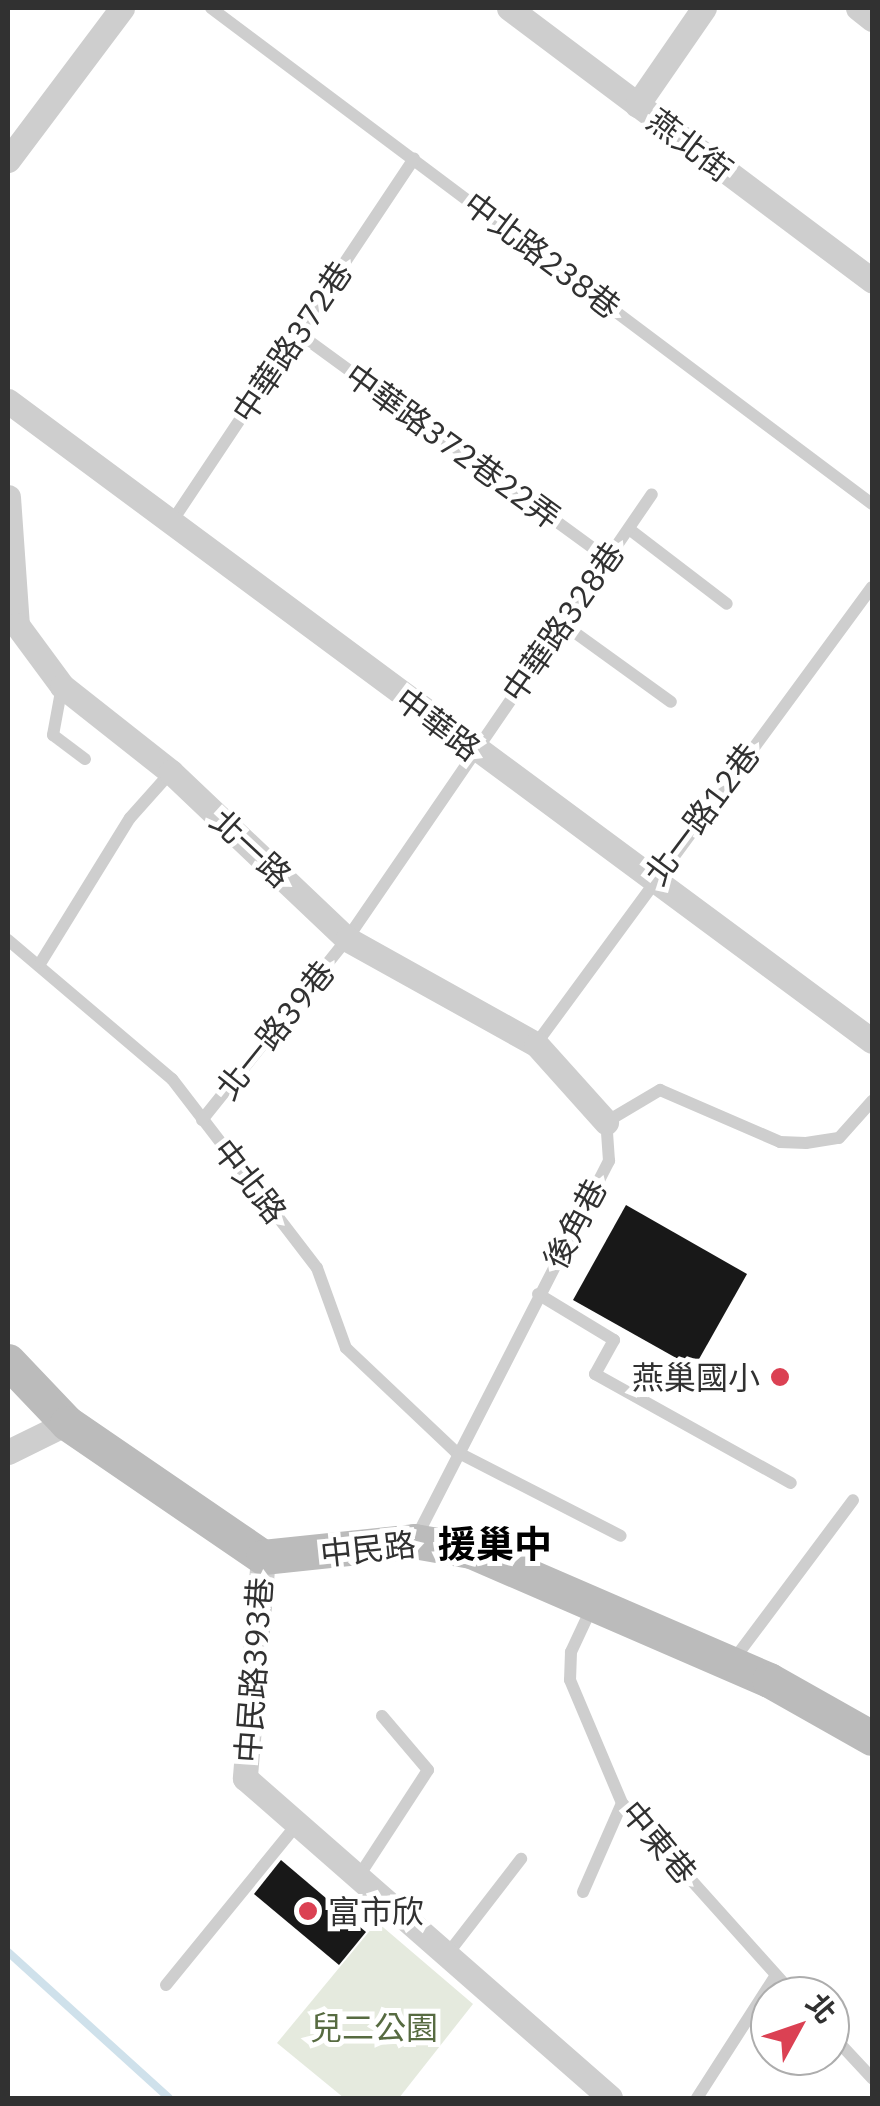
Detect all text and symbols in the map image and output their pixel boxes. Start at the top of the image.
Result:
street label: 燕北街 [640,101,740,189]
street label: 中北路238巷 [456,184,628,326]
street label: 中華路372巷 [224,254,360,430]
street label: 中華路372巷22弄 [338,355,568,537]
street label: 中華路328巷 [494,535,632,709]
street label: 中華路 [388,680,488,768]
street label: 北一路12巷 [637,736,767,892]
street label: 北一路 [203,801,299,895]
street label: 北一路39巷 [208,953,342,1107]
street label: 中北路 [205,1131,295,1231]
street label: 後角巷 [536,1173,614,1275]
place label: 燕巢國小 [632,1358,760,1396]
marker: 燕巢國小 [769,1366,791,1388]
district label: 援巢中 [438,1521,552,1567]
street label: 中民路 [318,1525,418,1573]
street label: 中民路393巷 [228,1576,280,1764]
street label: 中東巷 [613,1793,705,1891]
place label: 富市欣 [328,1892,424,1930]
marker: 富市欣 [297,1900,319,1922]
north arrow [750,1976,850,2076]
text: 北 [799,1985,845,2030]
park label: 兒二公園 [310,2008,438,2046]

